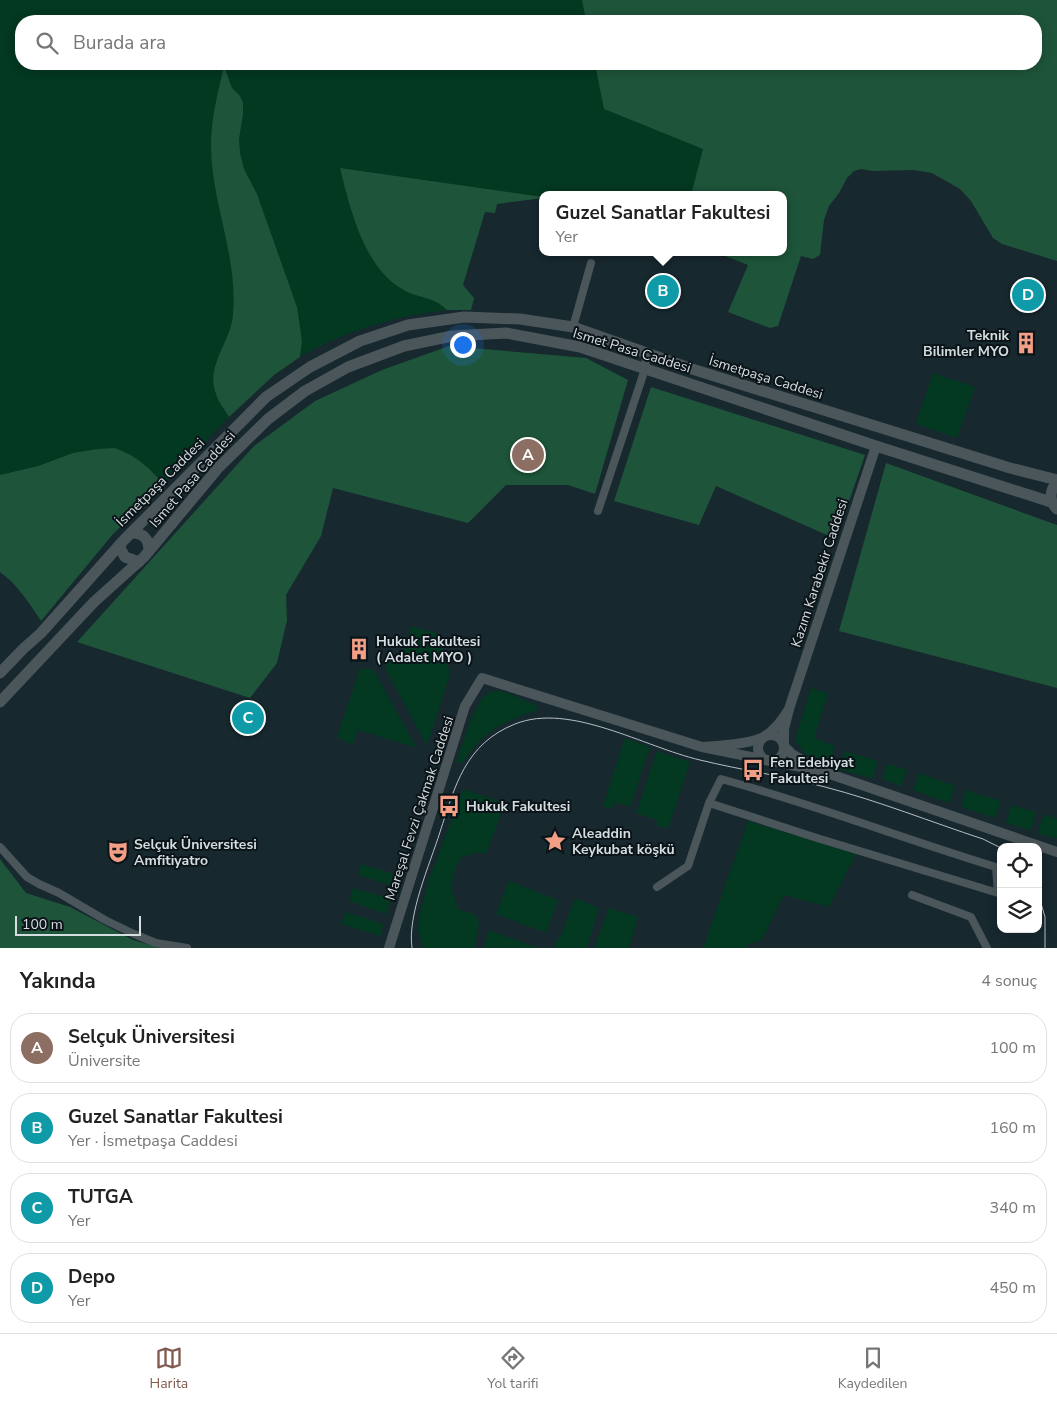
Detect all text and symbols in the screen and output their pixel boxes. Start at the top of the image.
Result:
search box [15,15,1042,70]
icon: search [33,29,61,57]
text: Burada ara [73,30,166,56]
popup [539,191,787,256]
text: Guzel Sanatlar Fakultesi [556,200,770,226]
text: Yer [556,226,578,248]
pin: B [647,272,679,310]
pin: D [1012,276,1044,314]
street label: Ismet Pasa Caddesi [571,324,693,377]
place label: Teknik Bilimler MYO [923,326,1009,361]
building icon: Teknik Bilimler MYO [1013,330,1039,356]
your location [450,332,476,358]
street label: İsmetpaşa Caddesi [706,351,825,404]
street label: Ismet Pasa Caddesi [145,427,240,532]
street label: İsmetpaşa Caddesi [112,434,209,531]
pin: A [512,436,544,474]
street label: Kazım Karabekir Caddesi [787,497,852,650]
place label: Hukuk Fakultesi ( Adalet MYO ) [376,632,480,667]
building icon: Hukuk Fakultesi ( Adalet MYO ) [346,636,372,662]
pin: C [232,699,264,737]
street label: Mareşal Fevzi Çakmak Caddesi [381,714,458,903]
place label: Fen Edebiyat Fakultesi [770,753,854,788]
bus stop icon: Fen Edebiyat Fakultesi [740,757,766,783]
bus stop icon: Hukuk Fakultesi [436,793,462,819]
place label: Hukuk Fakultesi [466,797,570,816]
place label: Aleaddin Keykubat köşkü [572,824,675,859]
place icon: Aleaddin Keykubat köşkü [542,828,568,854]
place label: Selçuk Üniversitesi Amfitiyatro [134,835,257,870]
theatre icon: Selçuk Üniversitesi Amfitiyatro [105,839,131,865]
map controls [997,843,1042,933]
button: locate [997,843,1042,888]
button: layers [997,888,1042,933]
scale bar [15,913,141,936]
text: 100 m [22,915,63,934]
text: Yakında [20,967,96,995]
text: 4 sonuç [981,970,1037,992]
text: Selçuk Üniversitesi [68,1024,235,1050]
text: A [31,1037,43,1059]
text: 100 m [989,1037,1036,1059]
text: Üniversite [68,1050,140,1072]
text: Guzel Sanatlar Fakultesi [68,1104,283,1130]
text: B [31,1117,43,1139]
text: 160 m [989,1117,1036,1139]
text: Yer · İsmetpaşa Caddesi [68,1130,238,1152]
text: TUTGA [68,1184,133,1210]
text: C [32,1197,42,1219]
text: 340 m [989,1197,1036,1219]
text: Yer [68,1210,91,1232]
text: Depo [68,1264,115,1290]
text: D [31,1277,43,1299]
text: 450 m [989,1277,1036,1299]
text: Yer [68,1290,91,1312]
tab: Harita [150,1344,188,1393]
tab: Yol tarifi [487,1344,539,1393]
tab: Kaydedilen [838,1344,907,1393]

